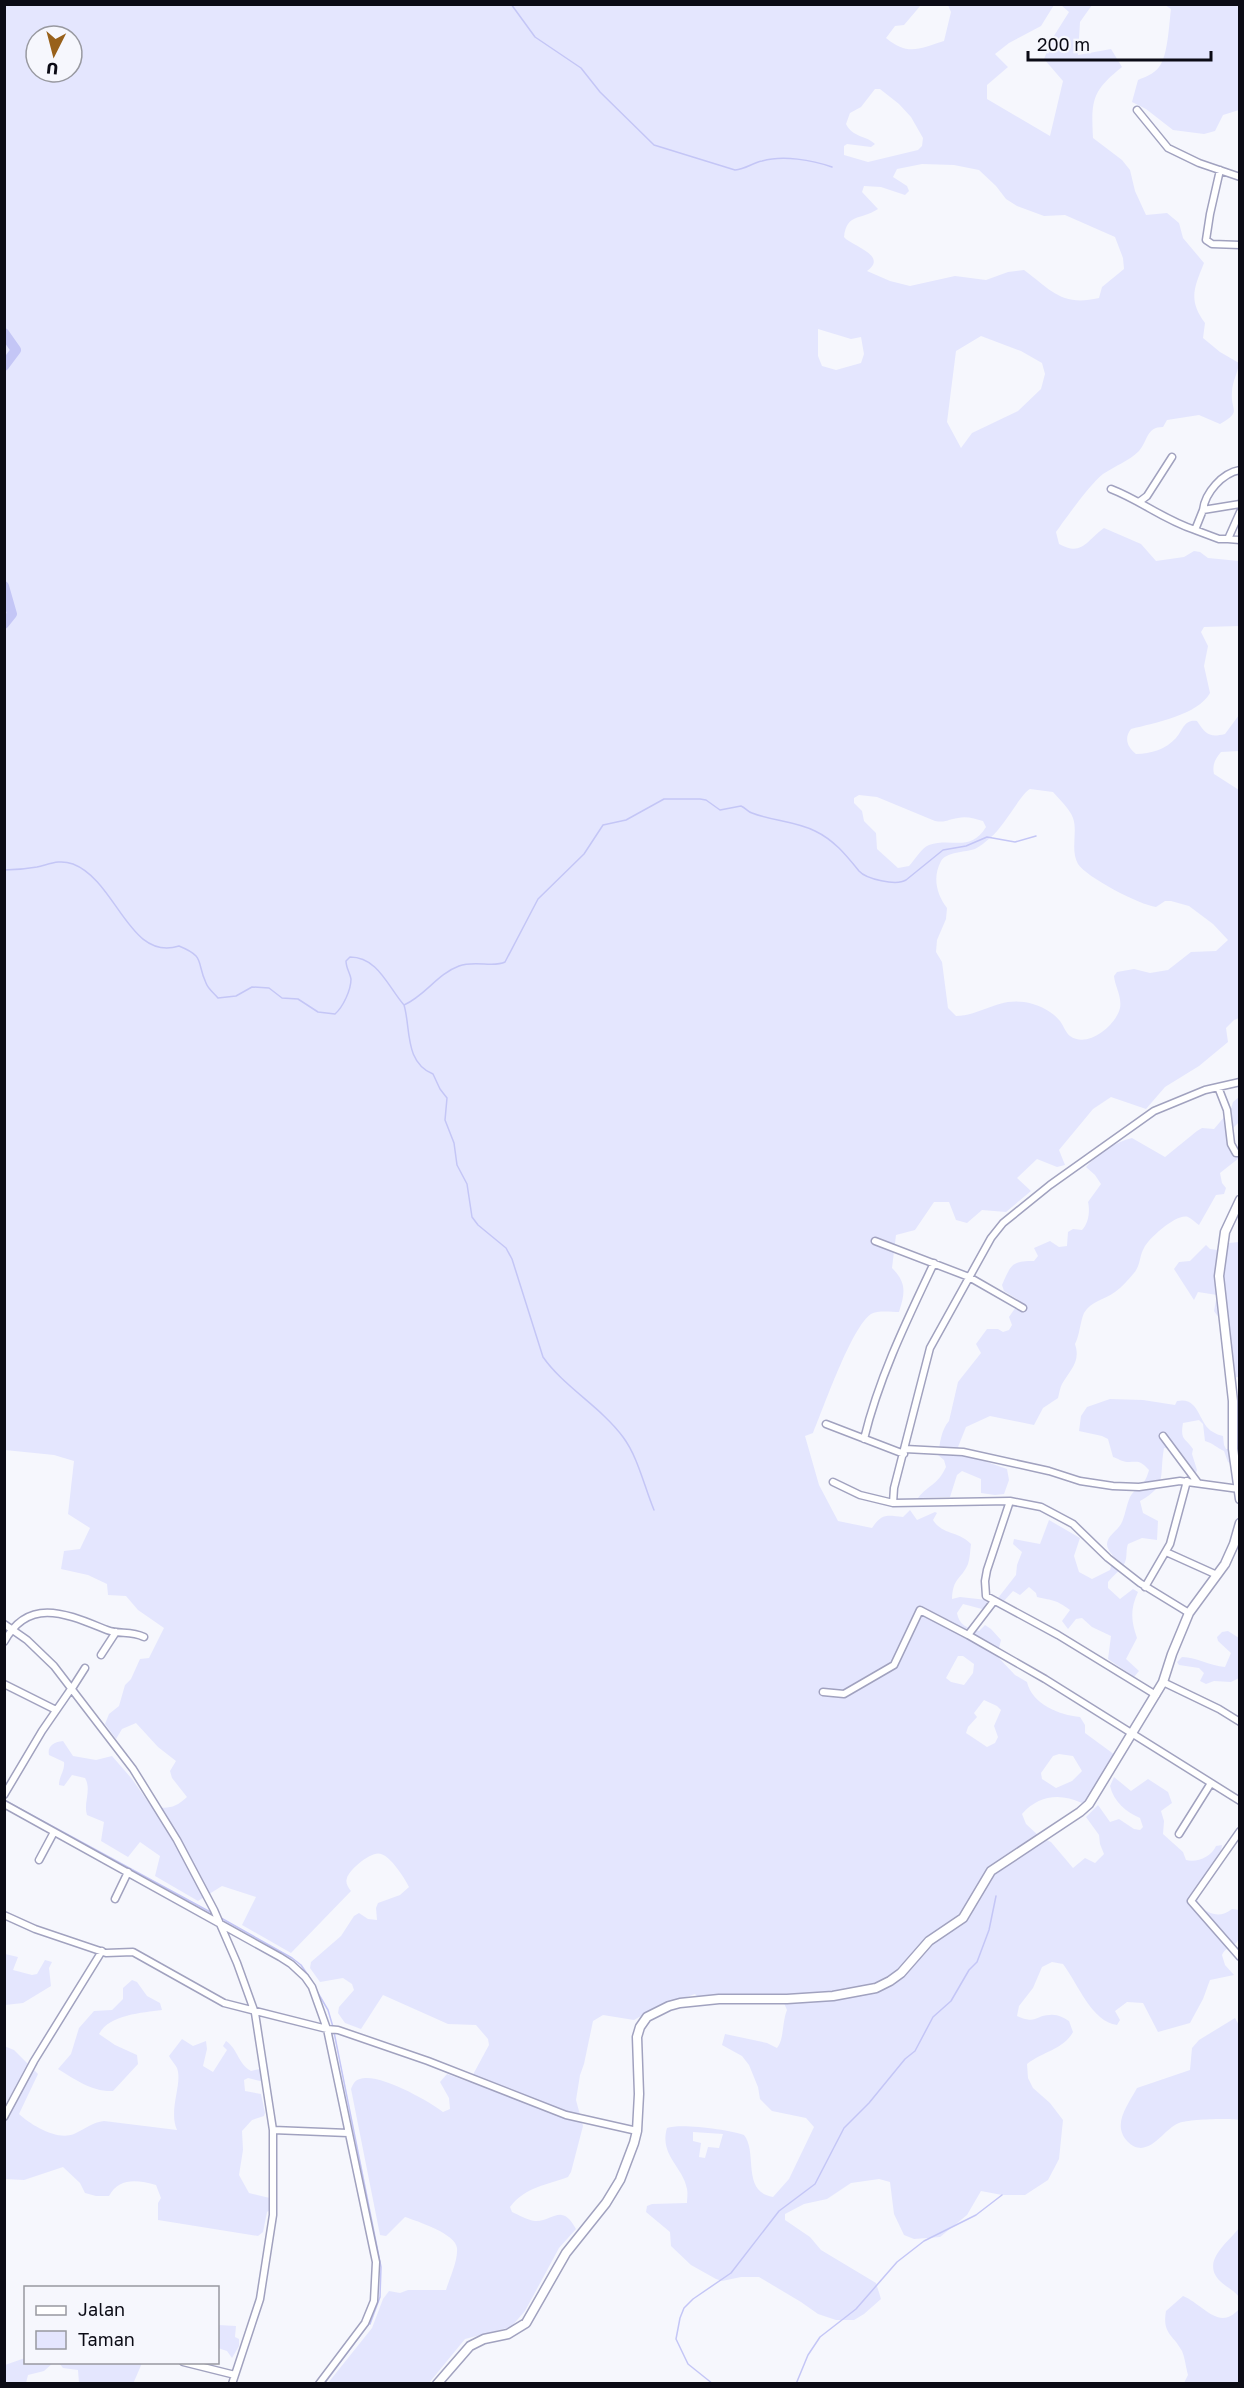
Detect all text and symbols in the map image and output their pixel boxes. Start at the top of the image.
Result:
north arrow [24,24,84,84]
scale bar [1028,24,1211,62]
text: 200 m [1037,33,1090,55]
text: U [46,58,59,79]
legend [24,2286,219,2364]
text: Jalan [78,2298,125,2320]
text: Taman [78,2328,135,2350]

